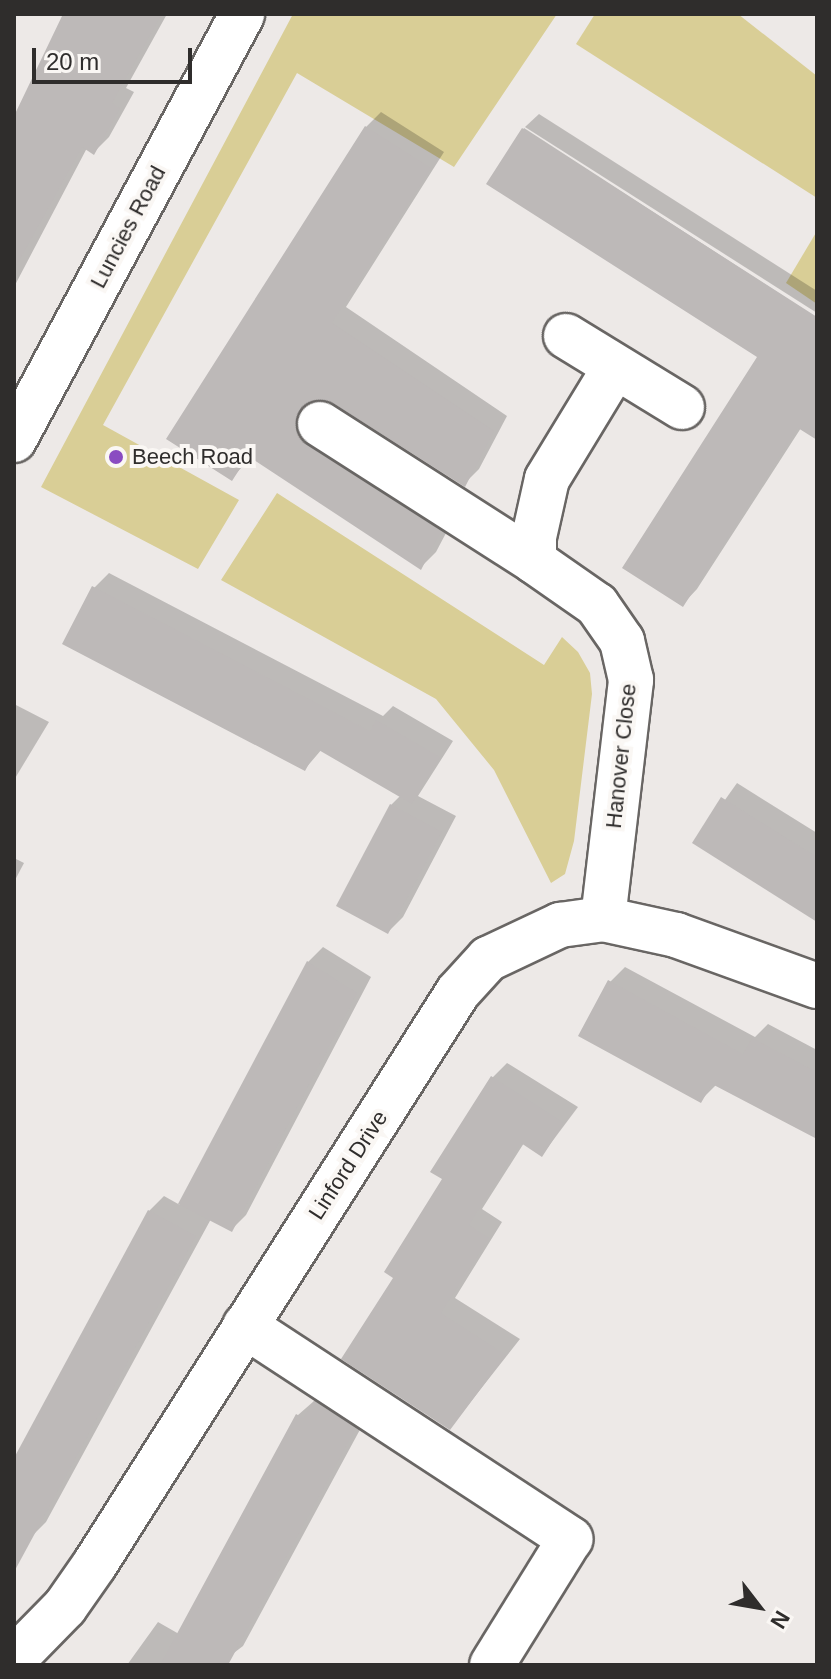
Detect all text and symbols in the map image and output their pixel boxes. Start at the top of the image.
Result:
scale bar [36,32,196,82]
text: 20 m [46,48,99,75]
street label: Luncies Road [85,161,171,293]
place label: Beech Road [132,444,253,470]
marker: Beech Road [107,448,125,466]
street label: Hanover Close [600,682,642,830]
street label: Linford Drive [303,1106,393,1224]
north arrow [719,1567,799,1647]
text: N [765,1606,795,1633]

